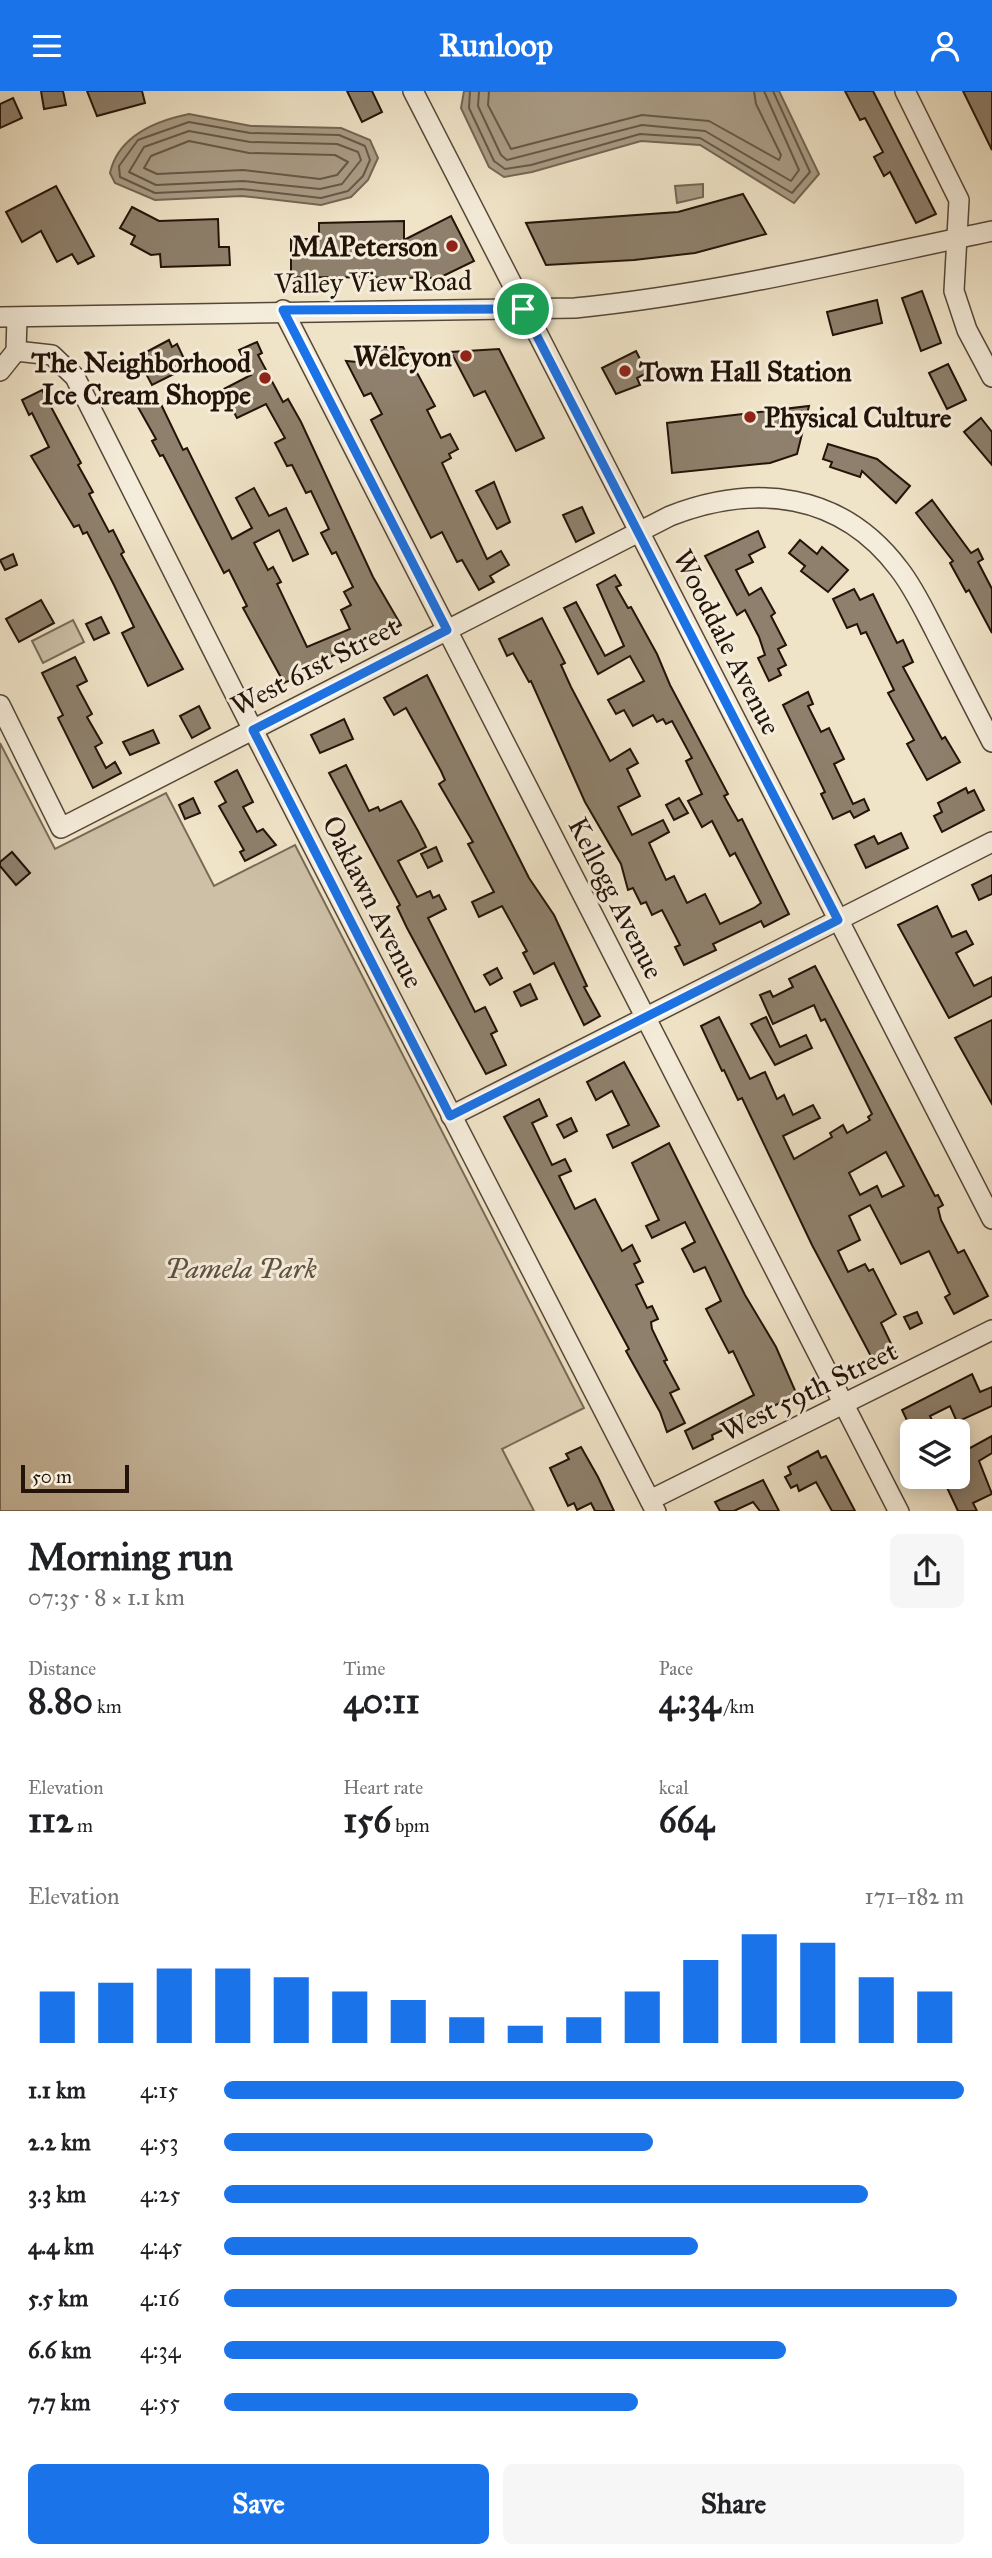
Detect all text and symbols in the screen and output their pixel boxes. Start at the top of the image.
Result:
text: Runloop [439,26,553,65]
icon: menu [28,27,66,65]
icon: person [926,27,964,65]
place label: MAPeterson [292,229,438,264]
marker: MAPeterson [444,238,460,254]
street label: Valley View Road [273,263,472,301]
pin [493,279,553,339]
icon: arrive [504,290,542,328]
place label: Welcyon [353,339,452,374]
place label: The Neighborhood Ice Cream Shoppe [31,345,252,412]
marker: Welcyon [458,348,474,364]
place label: Town Hall Station [639,354,852,389]
marker: Town Hall Station [617,363,633,379]
marker: The Neighborhood Ice Cream Shoppe [257,370,273,386]
place label: Physical Culture [764,400,952,435]
marker: Physical Culture [742,409,758,425]
street label: Wooddale Avenue [665,544,789,740]
street label: West 61st Street [225,609,405,723]
street label: Oaklawn Avenue [315,810,431,994]
street label: Kellogg Avenue [560,811,672,985]
park label: Pamela Park [165,1251,317,1286]
street label: West 59th Street [715,1333,903,1449]
map controls [900,1419,970,1489]
button: layers [900,1419,970,1489]
scale bar [21,1463,130,1494]
text: 50 m [32,1465,72,1488]
text: Morning run [28,1534,233,1580]
button: share [890,1534,964,1608]
text: 07:35 · 8 × 1.1 km [28,1583,185,1611]
text: Distance [28,1657,96,1680]
text: Time [343,1657,385,1680]
text: Pace [659,1657,693,1680]
text: 8.80 [28,1680,93,1723]
text: 40:11 [343,1680,420,1723]
text: 4:34 [659,1680,720,1723]
text: km [93,1695,122,1718]
text: /km [720,1695,754,1718]
text: Elevation [28,1776,103,1799]
text: Heart rate [343,1776,423,1799]
text: kcal [659,1776,689,1799]
text: 112 [28,1799,73,1842]
text: 156 [343,1799,391,1842]
text: 664 [659,1799,714,1842]
text: m [73,1814,93,1837]
text: bpm [391,1814,430,1837]
text: Elevation [28,1882,119,1910]
text: 171–182 m [865,1882,964,1910]
text: 1.1 km [28,2076,86,2104]
text: 4:15 [140,2076,178,2104]
text: 2.2 km [28,2128,91,2156]
text: 4:53 [140,2128,179,2156]
text: 3.3 km [28,2180,86,2208]
text: 4:25 [140,2180,180,2208]
text: 4.4 km [28,2232,94,2260]
text: 4:45 [140,2232,182,2260]
text: 5.5 km [28,2284,88,2312]
text: 4:16 [140,2284,179,2312]
text: 6.6 km [28,2336,91,2364]
text: 4:34 [140,2336,181,2364]
text: 7.7 km [28,2388,91,2416]
text: 4:55 [140,2388,180,2416]
button: Save [28,2464,489,2544]
button: Share [503,2464,964,2544]

